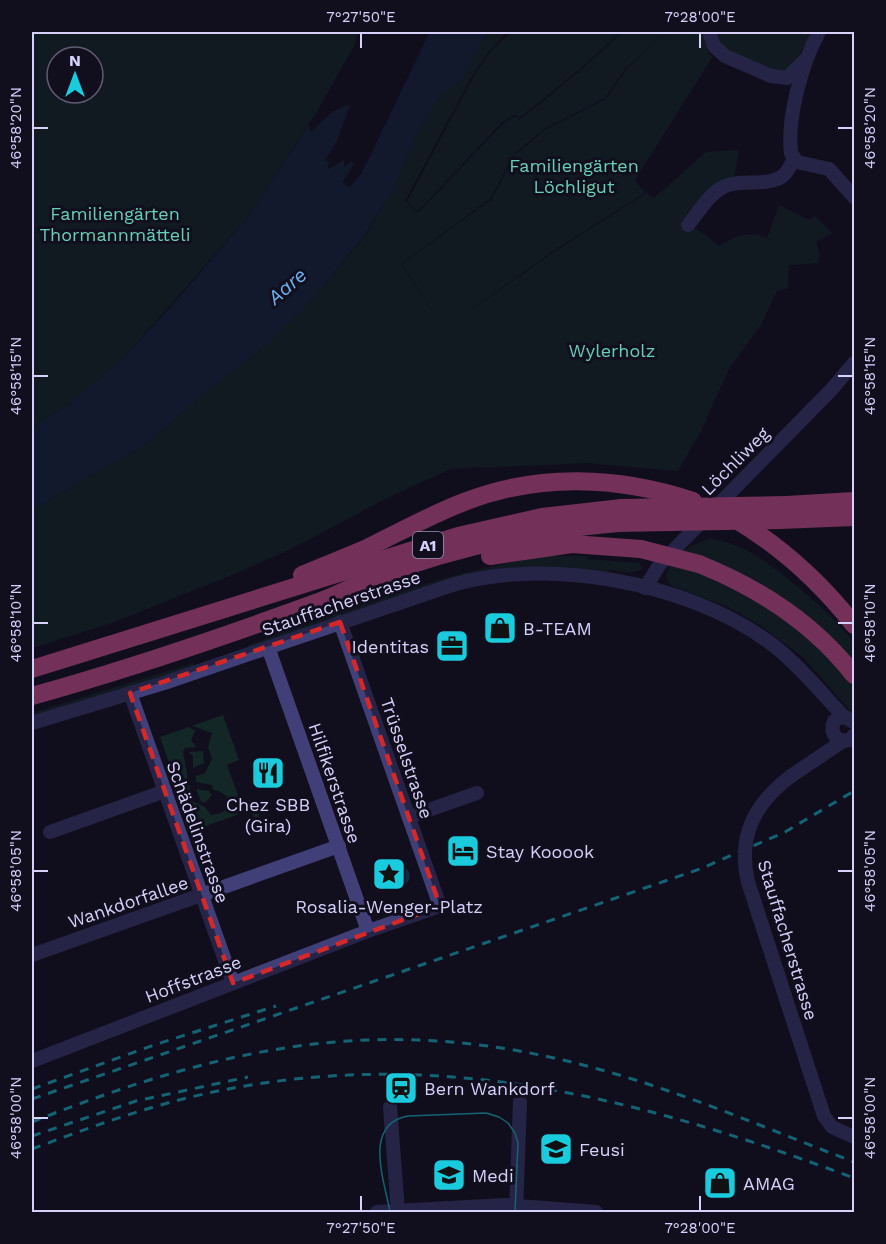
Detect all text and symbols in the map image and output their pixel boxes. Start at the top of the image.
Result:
text: 7°27'50"E [326,8,396,26]
text: 7°28'00"E [664,8,736,26]
north arrow [45,45,105,105]
text: N [69,51,81,70]
text: 46°58'20"N [7,87,25,169]
text: 46°58'20"N [861,87,879,169]
park label: Familiengärten Löchligut [509,155,639,197]
park label: Familiengärten Thormannmätteli [39,203,191,245]
water label: Aare [262,263,311,310]
text: 46°58'15"N [7,337,25,415]
text: 46°58'15"N [861,337,879,415]
park label: Wylerholz [569,340,655,361]
street label: Löchliweg [697,422,774,499]
road number: A1 [413,532,443,558]
street label: Stauffacherstrasse [259,566,423,640]
text: 46°58'10"N [7,584,25,662]
text: 46°58'10"N [861,584,879,662]
shop icon: B-TEAM [482,610,518,646]
place label: B-TEAM [523,618,592,639]
office icon: Identitas [434,628,470,664]
place label: Identitas [352,636,429,657]
street label: Trüsselstrasse [376,695,438,821]
street label: Hilfikerstrasse [305,720,365,846]
restaurant icon: Chez SBB (Gira) [250,755,286,791]
street label: Schädelinstrasse [163,758,233,906]
place label: Chez SBB (Gira) [226,794,310,836]
text: 46°58'05"N [7,830,25,912]
text: 46°58'05"N [861,830,879,912]
hotel icon: Stay Kooook [445,833,481,869]
place label: Stay Kooook [486,841,594,862]
place icon: Rosalia-Wenger-Platz [371,856,407,892]
street label: Stauffacherstrasse [754,857,822,1023]
street label: Wankdorfallee [65,872,191,932]
place label: Rosalia-Wenger-Platz [295,896,483,917]
street label: Hoffstrasse [142,951,244,1007]
station icon: Bern Wankdorf [383,1070,419,1106]
text: 46°58'00"N [7,1077,25,1159]
text: 46°58'00"N [861,1077,879,1159]
place label: Bern Wankdorf [424,1078,555,1099]
school or university icon: Feusi [538,1131,574,1167]
place label: Feusi [579,1139,625,1160]
school or university icon: Medi [431,1157,467,1193]
place label: Medi [472,1165,514,1186]
shop icon: AMAG [702,1165,738,1201]
place label: AMAG [743,1173,795,1194]
text: 7°27'50"E [326,1219,396,1237]
text: 7°28'00"E [664,1219,736,1237]

